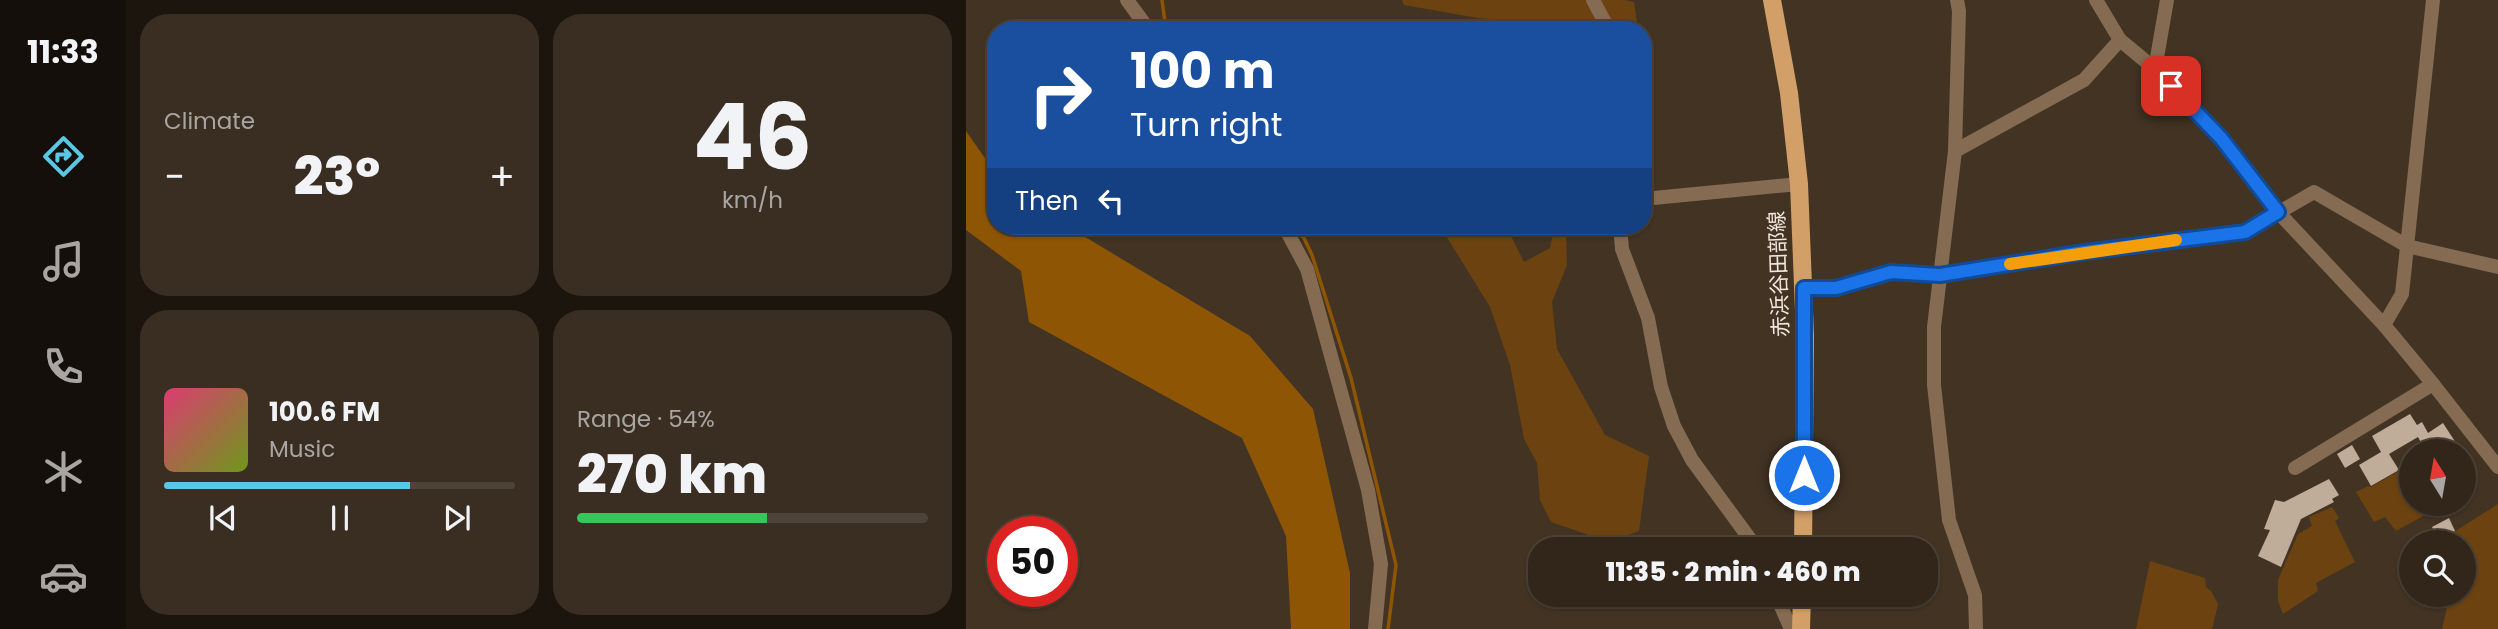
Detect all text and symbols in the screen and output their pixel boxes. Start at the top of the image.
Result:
text: 11:33 [27,29,99,74]
text: 100 m [1130,37,1275,105]
icon: right [1015,49,1106,140]
pin [2141,56,2201,116]
icon: arrive [2152,67,2190,105]
text: 46 [693,73,812,201]
text: Turn right [1130,102,1282,147]
text: Climate [164,105,255,137]
icon: directions [39,132,88,181]
text: 23° [294,140,380,213]
text: − [164,150,185,203]
text: + [489,150,515,203]
icon: left [1092,182,1130,220]
text: Then [1015,183,1078,219]
text: km/h [722,184,783,216]
street label: 赤浜谷田部線 [1762,211,1795,337]
icon: music [39,237,88,286]
icon: phone [39,342,88,391]
text: 100.6 FM [269,394,380,430]
text: Range · 54% [577,403,715,435]
text: Music [269,433,335,465]
text: 270 km [577,438,767,511]
position arrow [1767,438,1841,512]
north arrow [2399,439,2476,516]
map controls [2399,439,2476,607]
icon: climate [39,447,88,496]
icon: previous [204,499,242,537]
icon: pause [321,499,359,537]
icon: next [438,499,476,537]
speed limit sign: 50 [987,516,1078,607]
button: search [2399,530,2476,607]
icon: car [39,552,88,601]
text: 11:35 · 2 min · 460 m [1605,554,1861,590]

